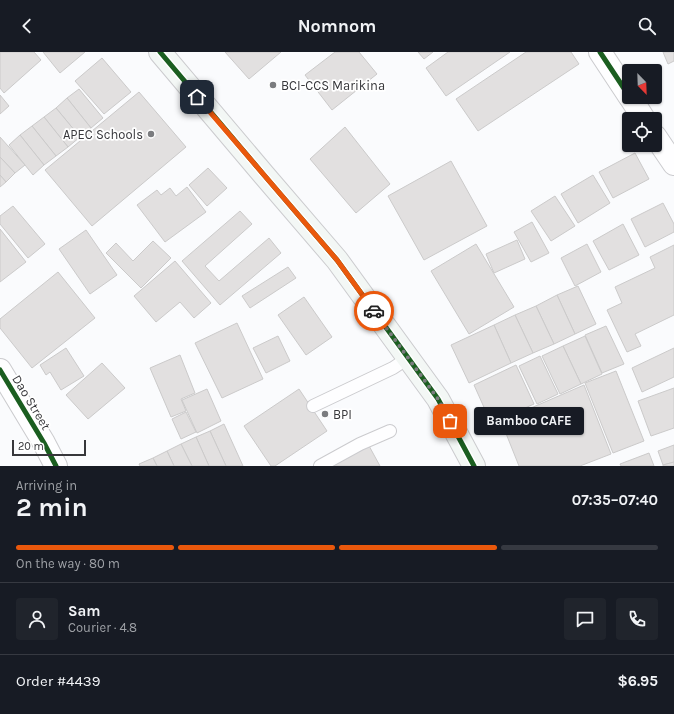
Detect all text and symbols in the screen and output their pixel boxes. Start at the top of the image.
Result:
icon: back [16,15,38,37]
text: Nomnom [298,15,376,37]
icon: search [636,15,658,37]
north arrow [622,64,662,104]
map controls [622,64,662,152]
place label: BCI-CCS Marikina [281,78,385,93]
pin [180,80,214,114]
marker: BCI-CCS Marikina [268,80,278,90]
icon: home [186,86,208,108]
button: locate [622,112,662,152]
place label: APEC Schools [63,127,143,142]
marker: APEC Schools [146,129,156,139]
courier [354,291,394,331]
icon: car [363,300,385,322]
street label: Dao Street [9,372,54,433]
pin [433,404,467,438]
place label: BPI [333,407,352,422]
callout: Bamboo CAFE [474,407,584,435]
marker: BPI [320,409,330,419]
icon: bag [439,410,461,432]
text: Bamboo CAFE [486,413,572,428]
scale bar [12,438,86,457]
text: 20 m [18,440,44,453]
text: Arriving in [16,478,77,493]
text: 07:35–07:40 [572,491,658,509]
text: 2 min [16,492,88,523]
text: On the way · 80 m [16,556,120,571]
button: person [16,598,58,640]
button: chat [564,598,606,640]
button: phone [616,598,658,640]
text: Sam [68,602,101,620]
text: Courier · 4.8 [68,620,137,635]
text: Order #4439 [16,672,100,690]
text: $6.95 [617,672,658,690]

